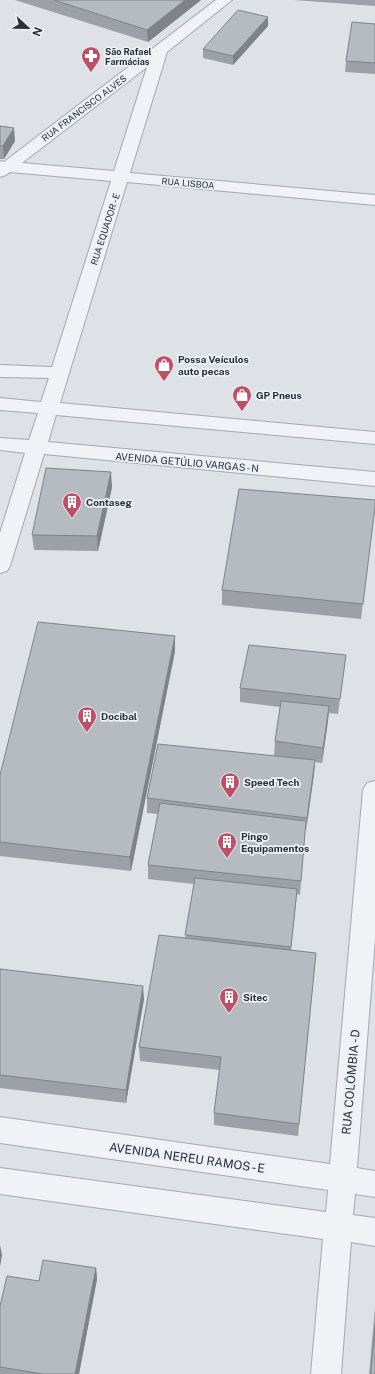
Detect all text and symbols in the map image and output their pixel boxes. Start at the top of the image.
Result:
north arrow [8,8,48,48]
text: N [30,26,44,38]
pharmacy icon: São Rafael Farmácias [80,45,102,73]
place label: São Rafael Farmácias [105,46,152,67]
street label: RUA FRANCISCO ALVES [39,72,129,144]
street label: RUA LISBOA [161,175,215,191]
street label: RUA EQUADOR - E [88,191,122,266]
place label: Possa Veículos auto pecas [178,353,249,377]
shop icon: Possa Veículos auto pecas [153,354,175,382]
shop icon: GP Pneus [231,384,253,412]
place label: GP Pneus [256,389,302,401]
street label: AVENIDA GETÚLIO VARGAS - N [115,450,259,474]
building icon: Contaseg [61,491,83,519]
place label: Contaseg [86,496,132,508]
building icon: Docibal [76,705,98,733]
place label: Docibal [101,710,137,722]
building icon: Speed Tech [219,771,241,799]
place label: Speed Tech [244,776,299,788]
place label: Pingo Equipamentos [241,830,309,854]
building icon: Pingo Equipamentos [216,831,238,859]
building icon: Sitec [218,986,240,1014]
place label: Sitec [243,991,268,1003]
street label: RUA COLÔMBIA - D [339,1029,363,1135]
street label: AVENIDA NEREU RAMOS - E [108,1140,266,1176]

